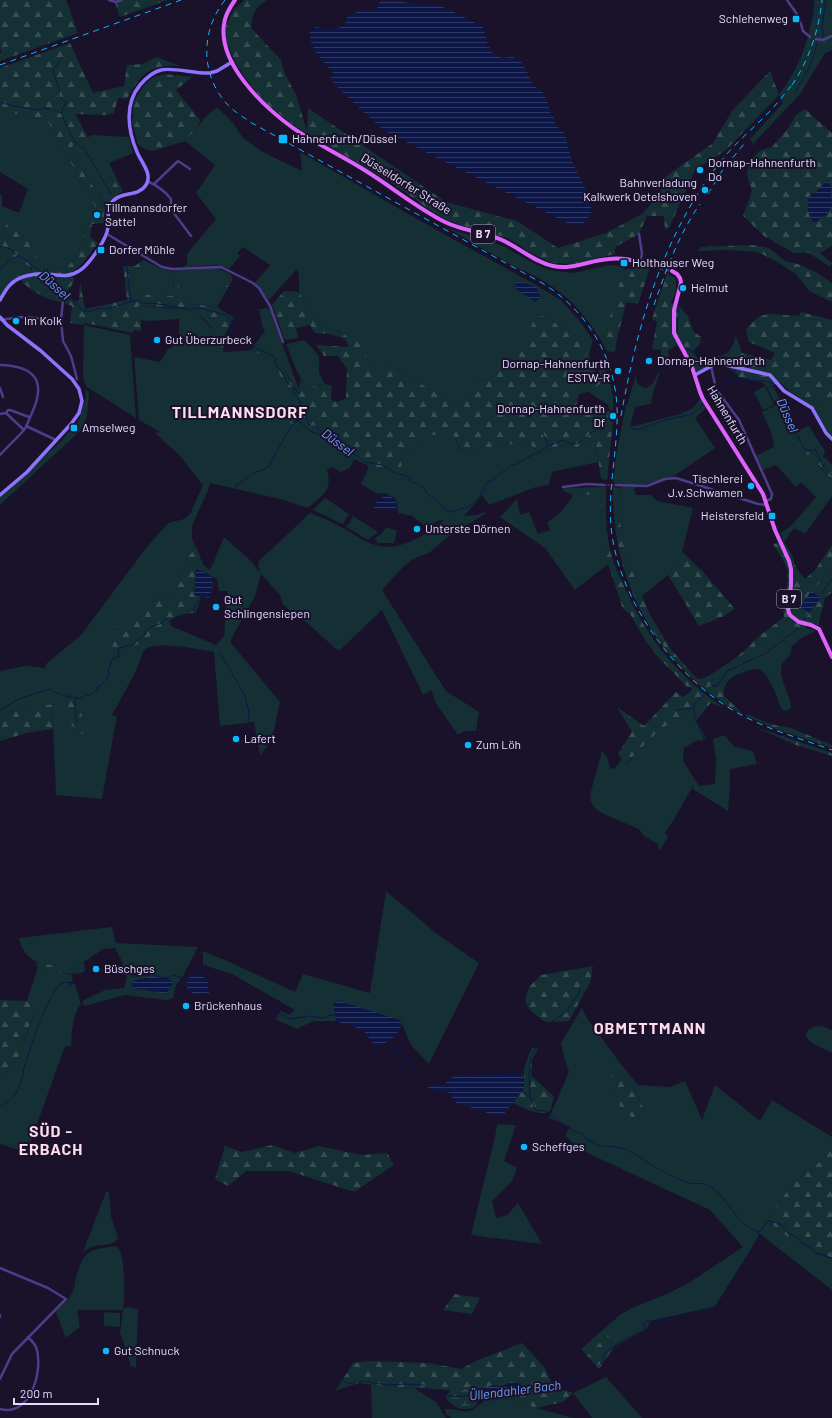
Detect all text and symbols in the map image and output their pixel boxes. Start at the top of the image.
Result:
place label: Schlehenweg [719,11,788,25]
marker: Schlehenweg [791,14,801,24]
place label: Hahnenfurth/Düssel [292,131,397,145]
marker: Hahnenfurth/Düssel [277,133,289,145]
street label: Düsseldorfer Straße [359,150,454,217]
place label: Dornap-Hahnenfurth Do [708,155,816,183]
marker: Dornap-Hahnenfurth Do [695,165,705,175]
place label: Bahnverladung Kalkwerk Oetelshoven [583,175,697,203]
marker: Bahnverladung Kalkwerk Oetelshoven [700,185,710,195]
place label: Tillmannsdorfer Sattel [105,200,188,228]
marker: Tillmannsdorfer Sattel [92,210,102,220]
road number: B 7 [471,225,495,243]
place label: Dorfer Mühle [109,242,175,256]
marker: Dorfer Mühle [96,245,106,255]
place label: Holthauser Weg [632,255,714,269]
marker: Holthauser Weg [619,258,629,268]
water label: Düssel [36,267,74,303]
place label: Helmut [691,280,729,294]
marker: Helmut [678,283,688,293]
place label: Im Kolk [24,313,62,327]
marker: Im Kolk [11,316,21,326]
place label: Gut Überzurbeck [165,332,252,346]
marker: Gut Überzurbeck [152,335,162,345]
place label: Dornap-Hahnenfurth [657,353,765,367]
place label: Dornap-Hahnenfurth ESTW-R [502,356,610,384]
marker: Dornap-Hahnenfurth [644,356,654,366]
marker: Dornap-Hahnenfurth ESTW-R [613,366,623,376]
street label: Hahnenfurth [705,383,751,446]
water label: Düssel [774,395,802,435]
place label: Dornap-Hahnenfurth Df [497,401,605,429]
district label: TILLMANNSDORF [172,402,308,421]
marker: Dornap-Hahnenfurth Df [608,411,618,421]
place label: Amselweg [82,420,135,434]
marker: Amselweg [69,423,79,433]
water label: Düssel [319,425,357,459]
place label: Tischlerei J.v.Schwamen [668,471,743,499]
marker: Tischlerei J.v.Schwamen [746,481,756,491]
place label: Heistersfeld [701,508,764,522]
marker: Heistersfeld [767,511,777,521]
place label: Unterste Dörnen [425,521,510,535]
marker: Unterste Dörnen [412,524,422,534]
road number: B 7 [777,590,801,608]
place label: Gut Schlingensiepen [224,592,310,620]
marker: Gut Schlingensiepen [211,602,221,612]
place label: Lafert [244,731,276,745]
marker: Lafert [231,734,241,744]
place label: Zum Löh [476,737,521,751]
marker: Zum Löh [463,740,473,750]
place label: Büschges [104,961,155,975]
marker: Büschges [91,964,101,974]
place label: Brückenhaus [194,998,262,1012]
marker: Brückenhaus [181,1001,191,1011]
district label: OBMETTMANN [594,1018,706,1037]
district label: SÜD - ERBACH [19,1121,83,1158]
place label: Scheffges [532,1139,585,1153]
marker: Scheffges [519,1142,529,1152]
place label: Gut Schnuck [114,1343,179,1357]
marker: Gut Schnuck [101,1346,111,1356]
water label: Üllendahler Bach [468,1376,562,1404]
scale bar [14,1380,98,1406]
text: 200 m [20,1386,52,1400]

